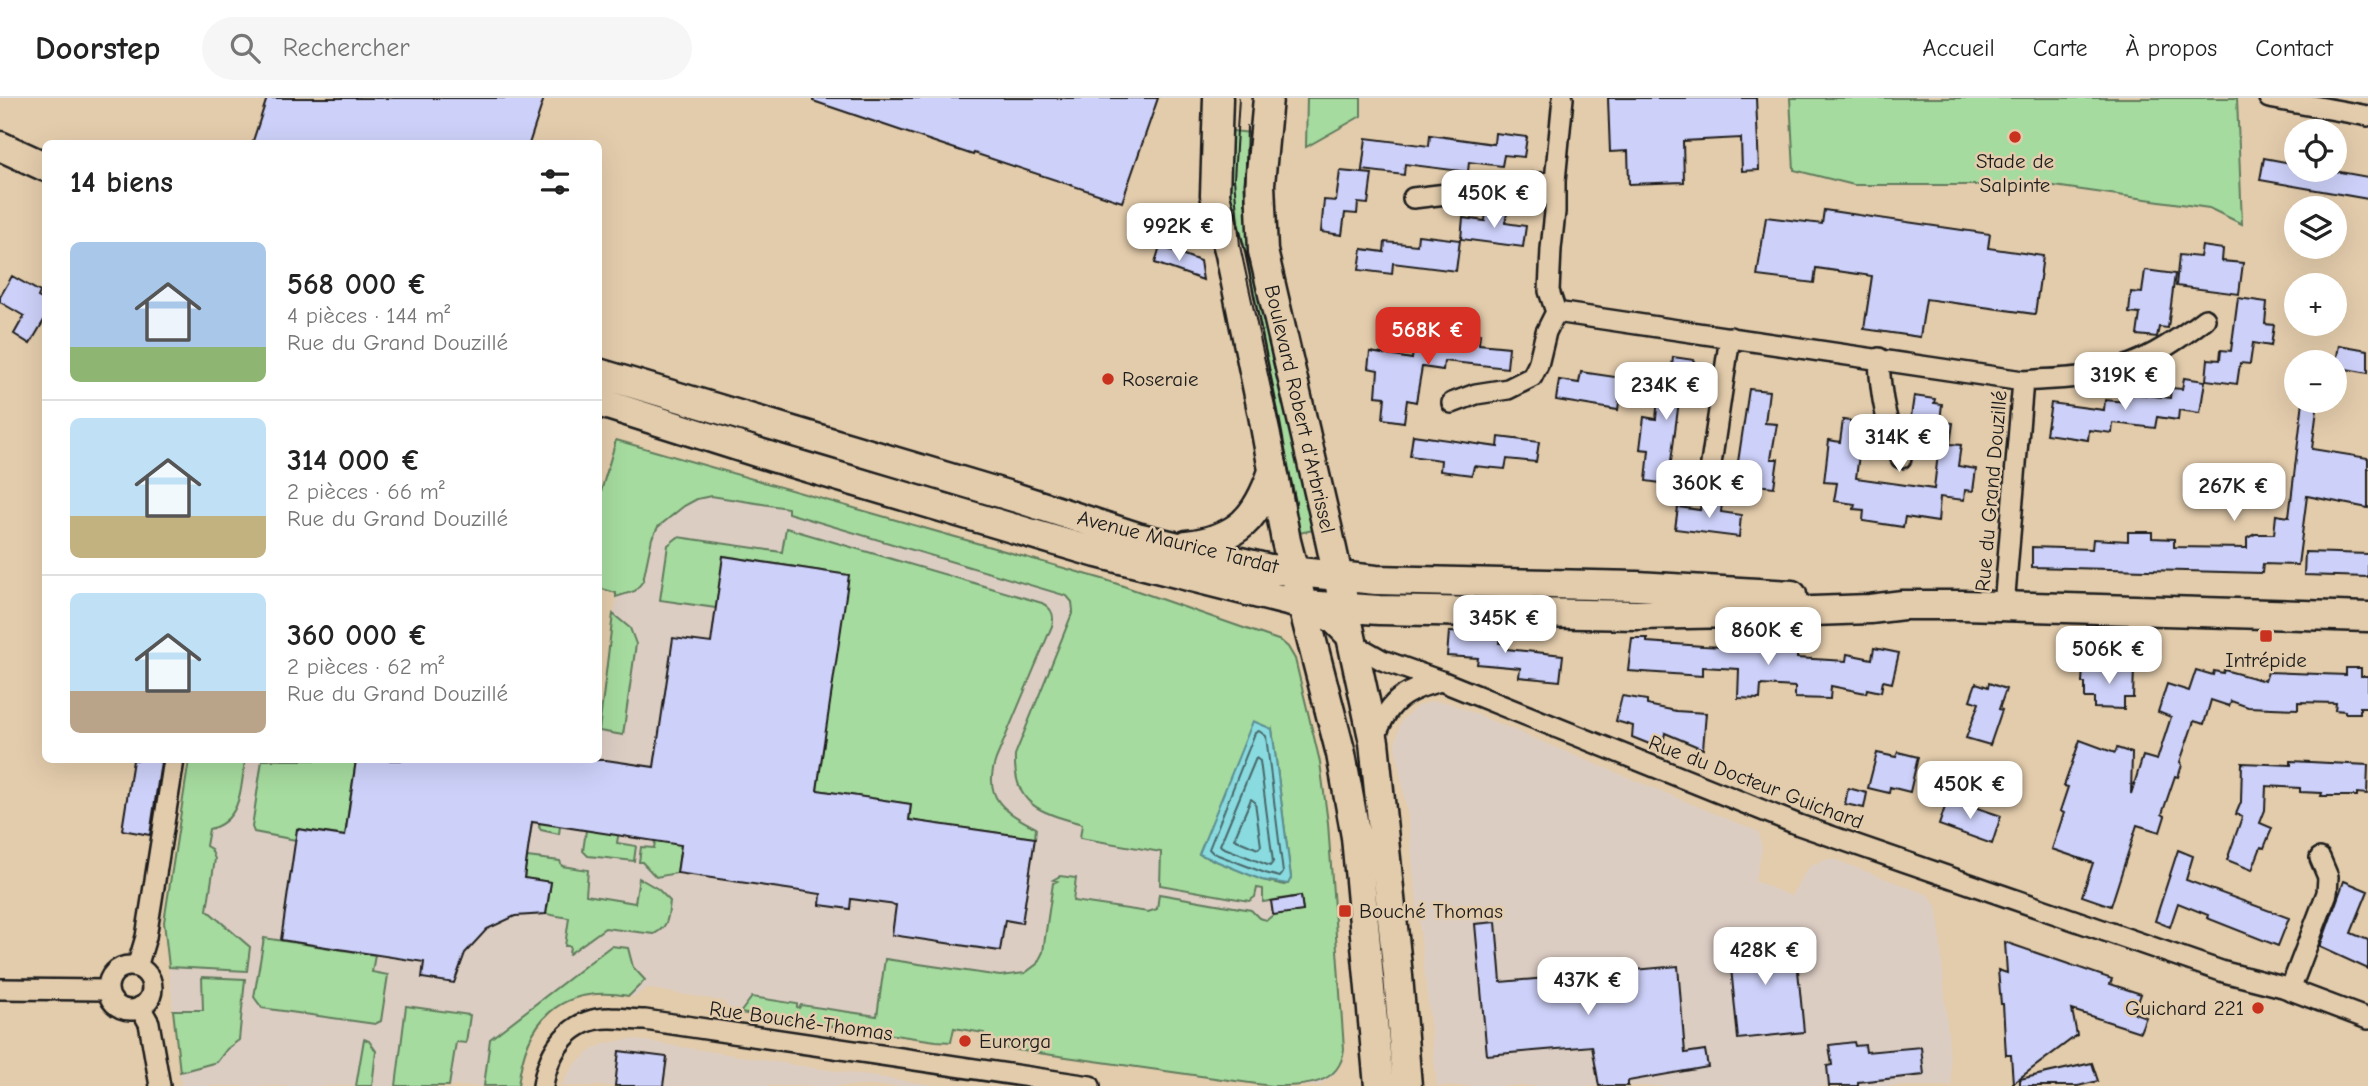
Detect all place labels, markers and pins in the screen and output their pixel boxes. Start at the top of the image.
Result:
marker: Stade de Salpinte [2007,129,2023,145]
place label: Stade de Salpinte [1976,149,2054,197]
pin: 450K € [1437,170,1551,230]
pin: 992K € [1122,204,1236,263]
pin: 568K € [1371,308,1485,367]
pin: 319K € [2068,352,2182,412]
pin: 234K € [1609,362,1723,422]
place label: Roseraie [1122,367,1198,391]
marker: Roseraie [1100,371,1116,387]
pin: 314K € [1842,414,1956,474]
pin: 360K € [1652,460,1766,520]
pin: 267K € [2177,464,2291,523]
pin: 345K € [1448,596,1562,655]
pin: 860K € [1711,608,1825,667]
pin: 506K € [2052,626,2166,686]
marker: Intrépide [2258,628,2274,644]
place label: Intrépide [2225,648,2307,672]
pin: 450K € [1913,762,2027,821]
place label: Bouché Thomas [1359,899,1503,923]
marker: Bouché Thomas [1337,903,1353,919]
pin: 428K € [1708,928,1822,987]
pin: 437K € [1531,958,1645,1017]
place label: Guichard 221 [2125,996,2244,1020]
marker: Guichard 221 [2250,1000,2266,1016]
place label: Eurorga [979,1029,1051,1053]
marker: Eurorga [957,1033,973,1049]

